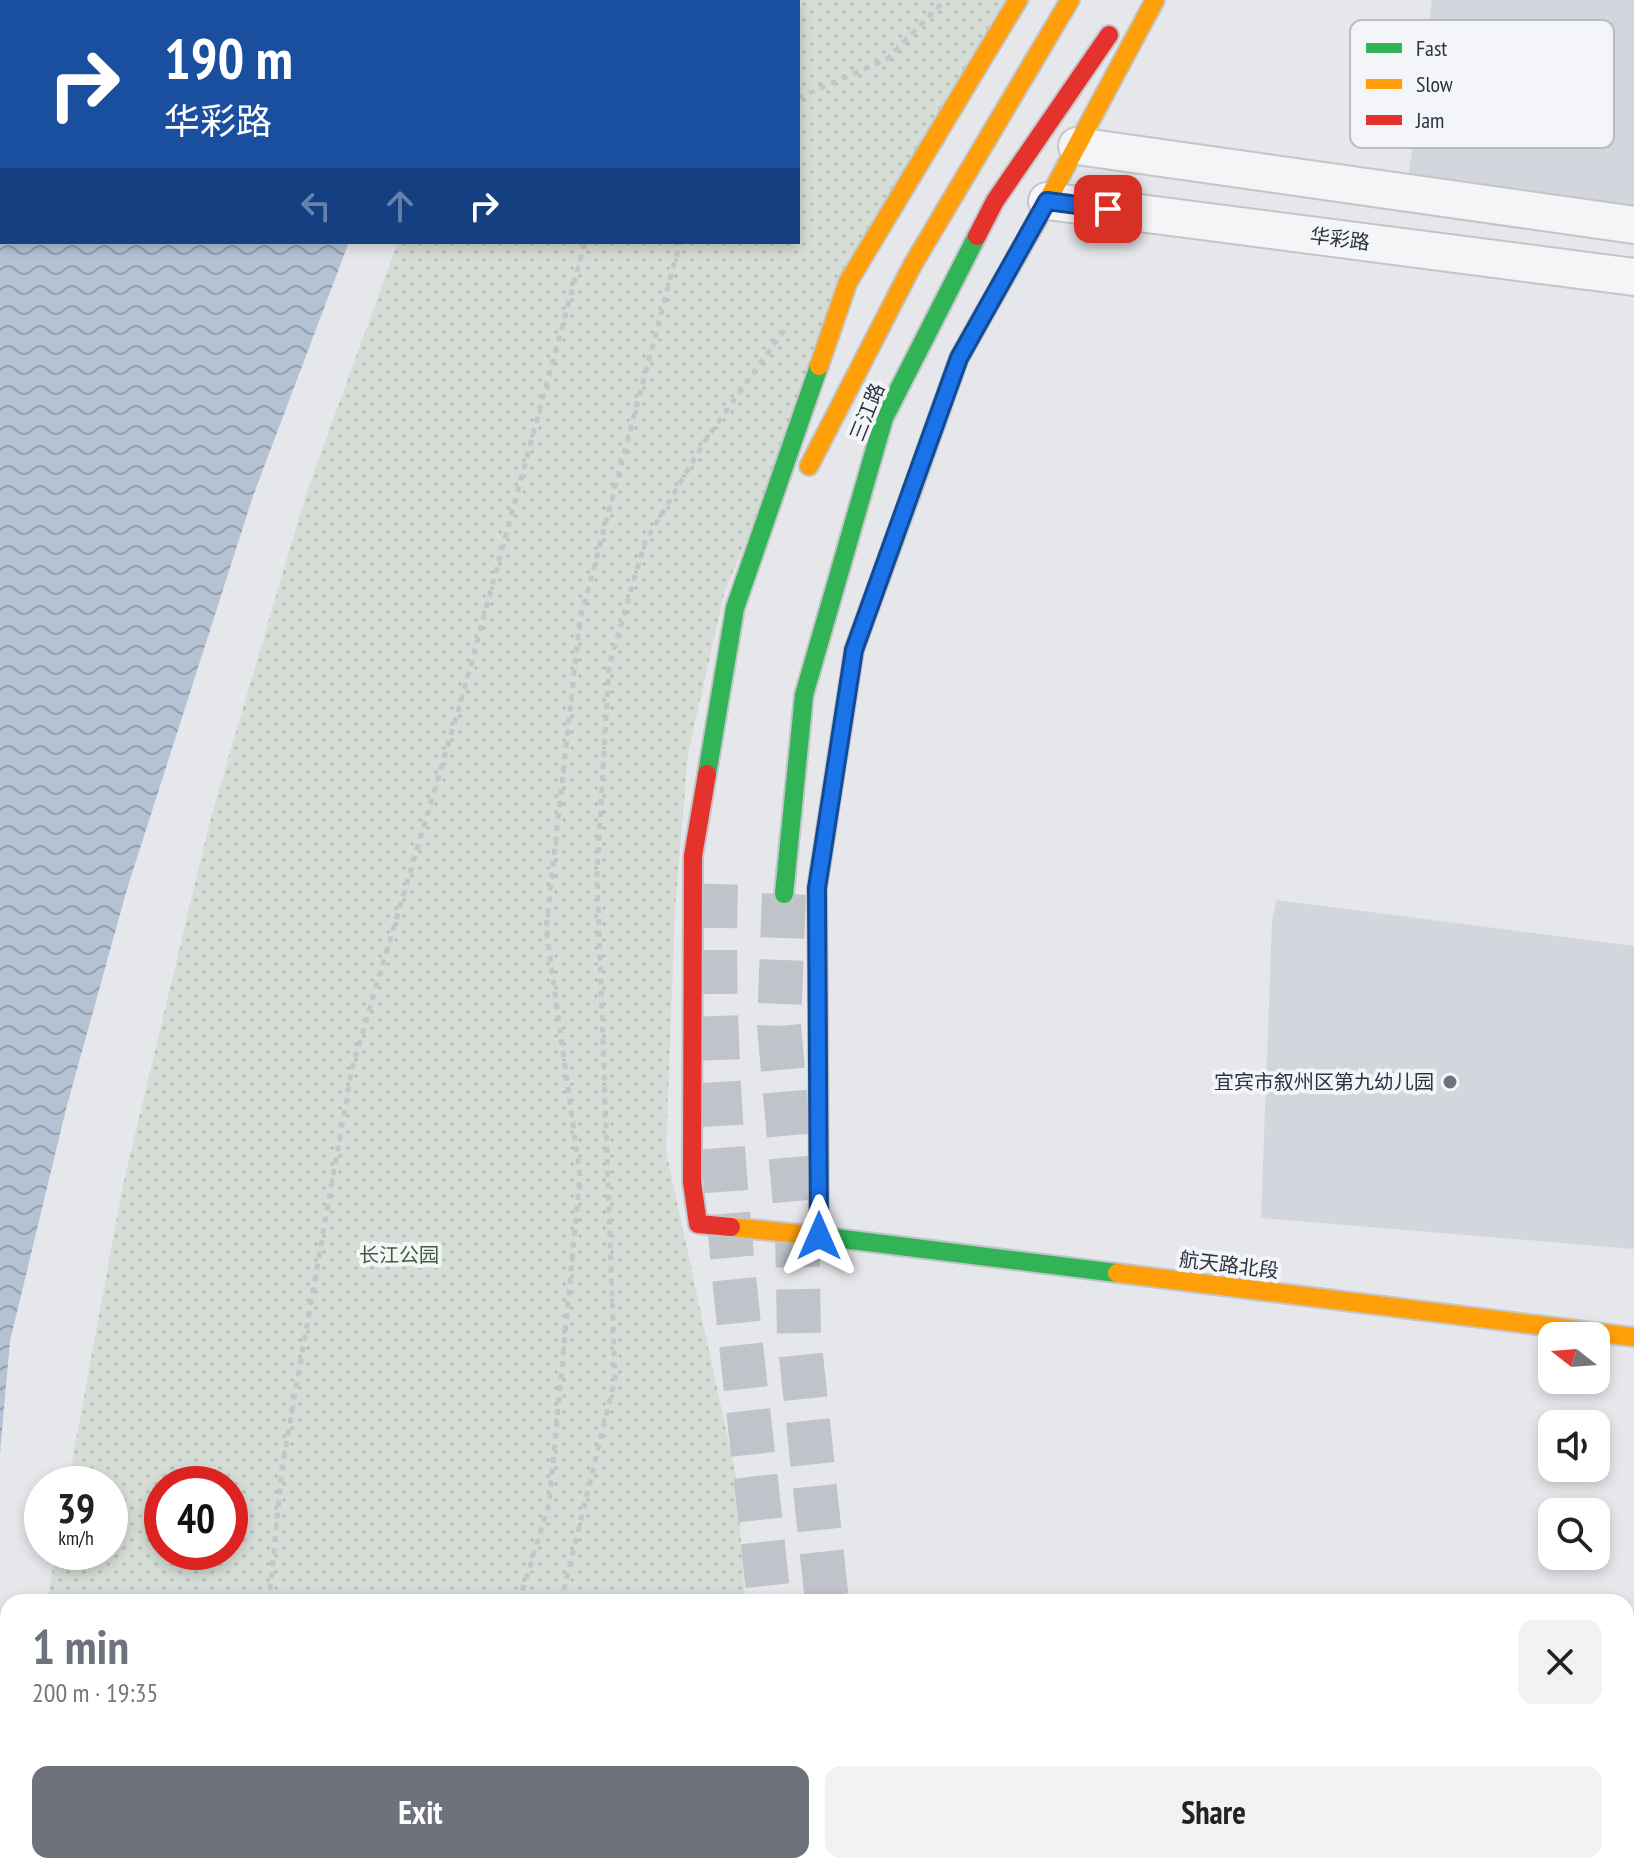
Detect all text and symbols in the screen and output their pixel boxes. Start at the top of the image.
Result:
legend [1350,20,1614,148]
text: 190 m [164,22,293,94]
icon: right [32,32,136,136]
text: Fast [1416,34,1447,62]
text: Slow [1416,70,1453,98]
text: 华彩路 [164,97,272,144]
text: Jam [1415,106,1444,134]
pin [1074,175,1142,243]
icon: left [294,184,338,228]
icon: ahead [378,184,422,228]
icon: right [462,184,506,228]
icon: arrive [1086,187,1130,231]
street label: 华彩路 [1309,222,1371,256]
street label: 三江路 [844,379,890,445]
place label: 宜宾市叙州区第九幼儿园 [1214,1069,1434,1095]
marker: 宜宾市叙州区第九幼儿园 [1441,1073,1459,1091]
position arrow [777,1194,861,1278]
park label: 长江公园 [359,1242,439,1268]
street label: 航天路北段 [1178,1246,1280,1284]
north arrow [1538,1322,1610,1394]
map controls [1538,1322,1610,1570]
button: sound [1538,1410,1610,1482]
speed limit sign: 40 [144,1466,248,1570]
text: 39 [57,1482,95,1534]
button: search [1538,1498,1610,1570]
text: km/h [58,1525,94,1551]
text: 1 min [32,1615,129,1677]
button: close [1518,1620,1602,1704]
text: 200 m · 19:35 [32,1676,158,1709]
button: Exit [32,1766,809,1858]
button: Share [825,1766,1602,1858]

